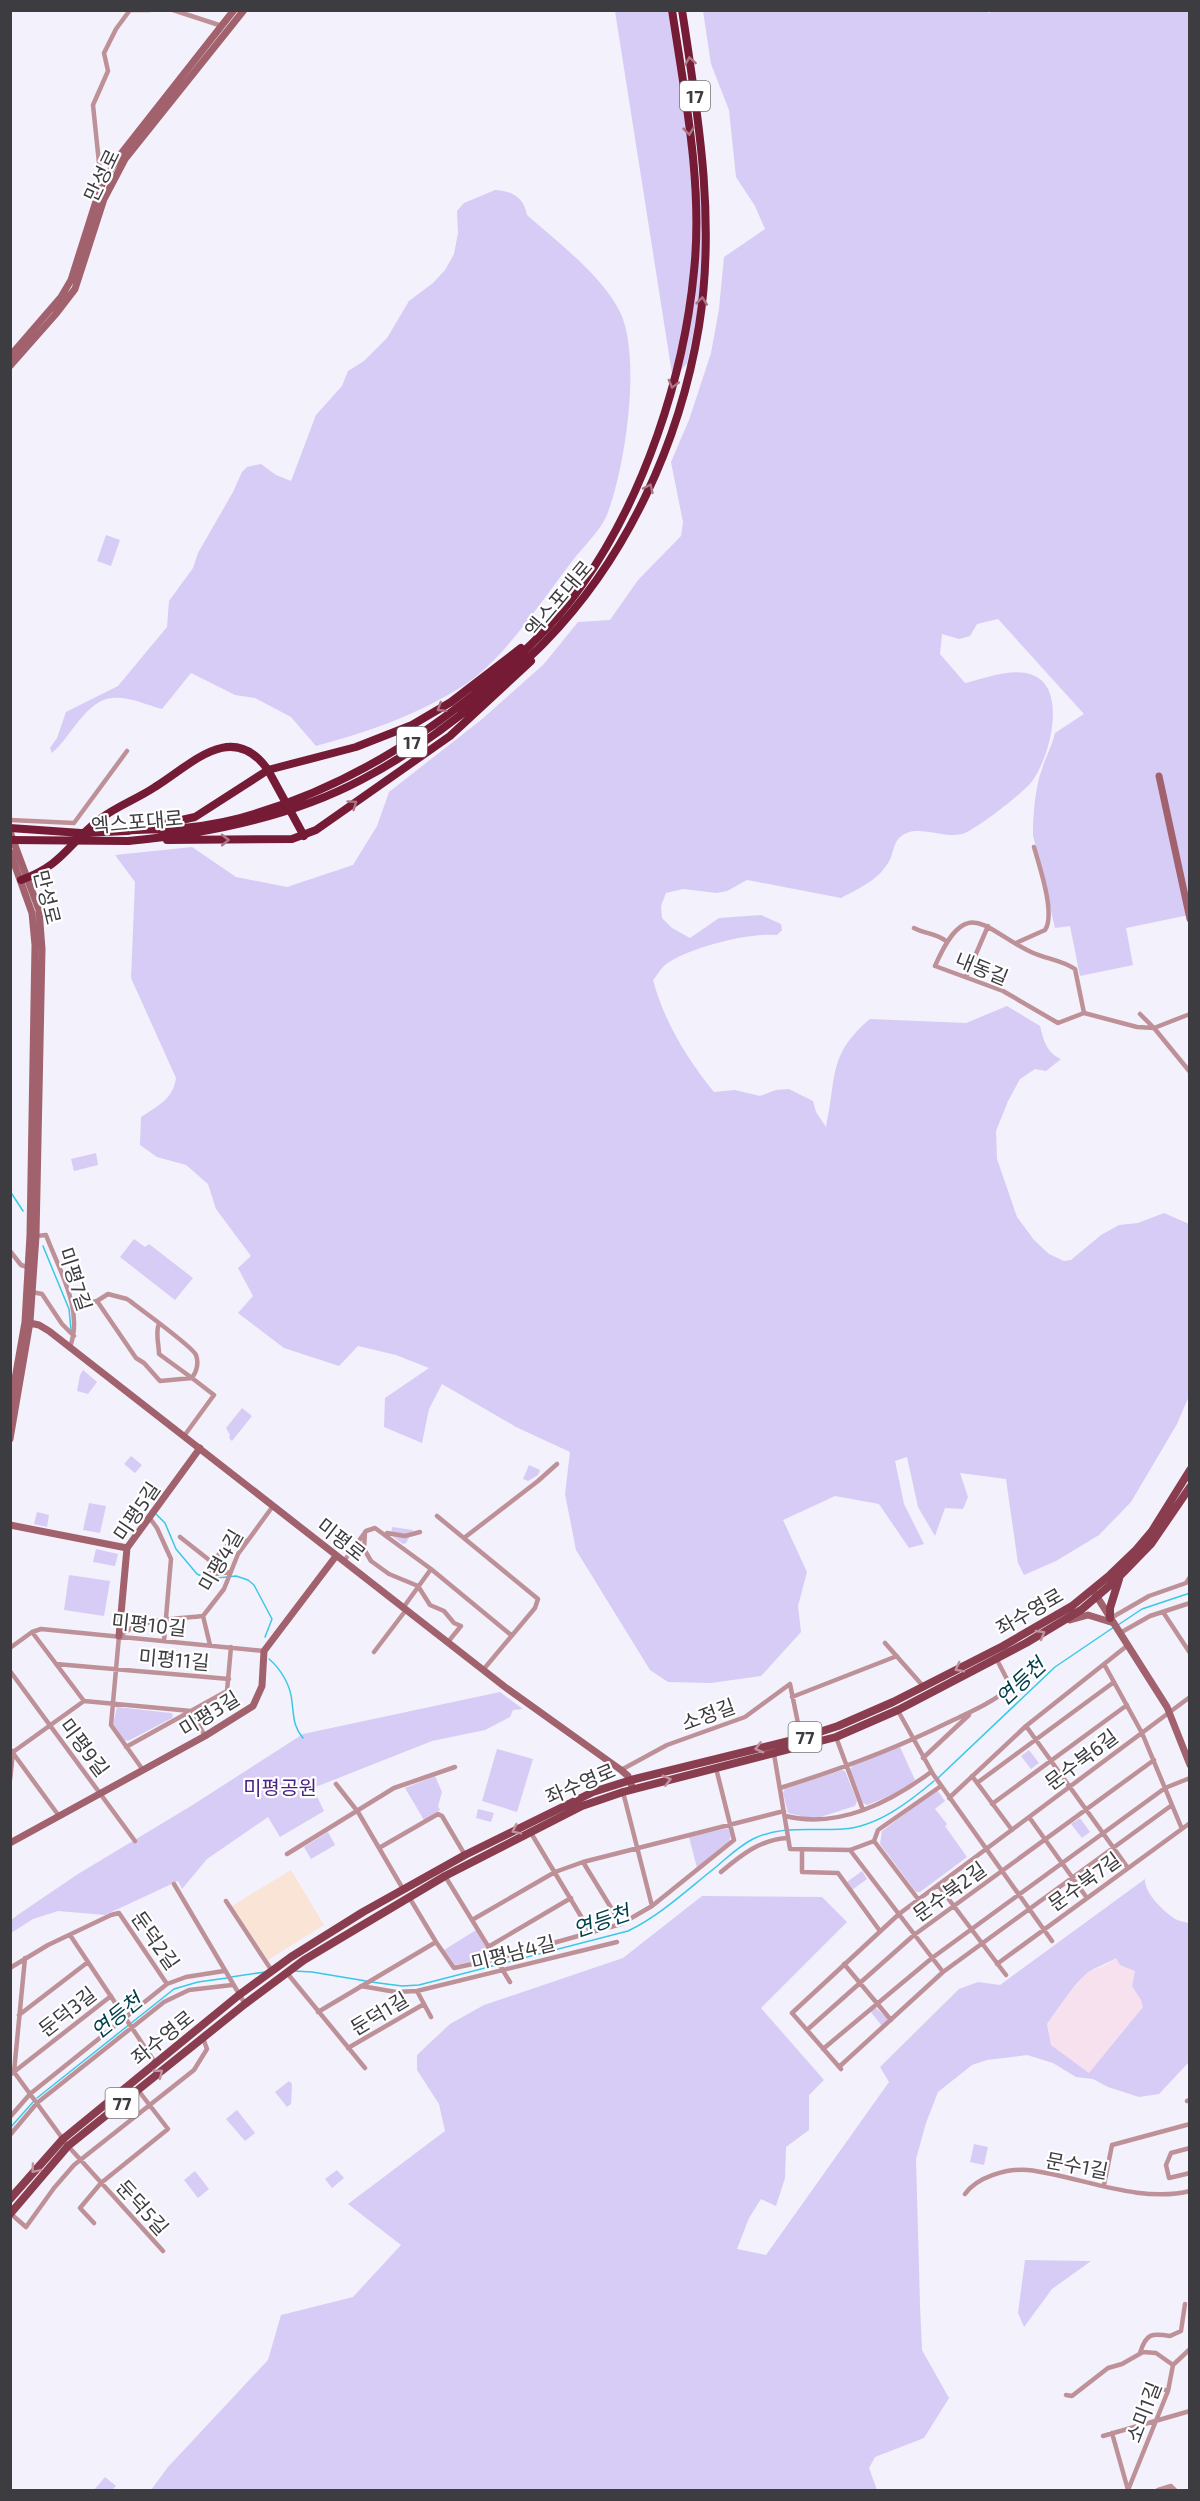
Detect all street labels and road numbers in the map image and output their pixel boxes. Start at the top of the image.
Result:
road number: 17 [680,81,710,111]
street label: 만성로 [78,145,124,205]
street label: 엑스포대로 [519,555,597,641]
road number: 17 [397,727,427,757]
street label: 엑스포대로 [90,805,184,837]
street label: 만성로 [30,867,66,927]
street label: 내동길 [952,947,1012,989]
street label: 미평7길 [54,1244,98,1314]
street label: 미평5길 [108,1477,164,1545]
street label: 미평로 [313,1513,371,1565]
street label: 미평4길 [193,1525,247,1595]
street label: 좌수영로 [991,1582,1067,1640]
street label: 미평10길 [110,1608,188,1640]
street label: 미평11길 [138,1644,210,1674]
street label: 미평3길 [175,1685,243,1741]
street label: 소정길 [678,1693,738,1735]
street label: 미평9길 [55,1713,115,1781]
road number: 77 [788,1722,822,1752]
street label: 문수북6길 [1040,1724,1122,1794]
street label: 좌수영로 [541,1758,619,1808]
street label: 문수북7길 [1043,1847,1125,1915]
street label: 문수북2길 [908,1856,990,1926]
street label: 둔덕2길 [127,1906,185,1974]
street label: 미평남4길 [468,1930,558,1974]
street label: 둔덕3길 [33,1981,101,2041]
street label: 둔덕1길 [346,1986,412,2040]
street label: 좌수영로 [126,2005,198,2069]
road number: 77 [106,2088,138,2118]
street label: 문수1길 [1044,2147,1110,2183]
street label: 둔덕5길 [112,2174,174,2240]
street label: 소미1길 [1120,2378,1166,2446]

